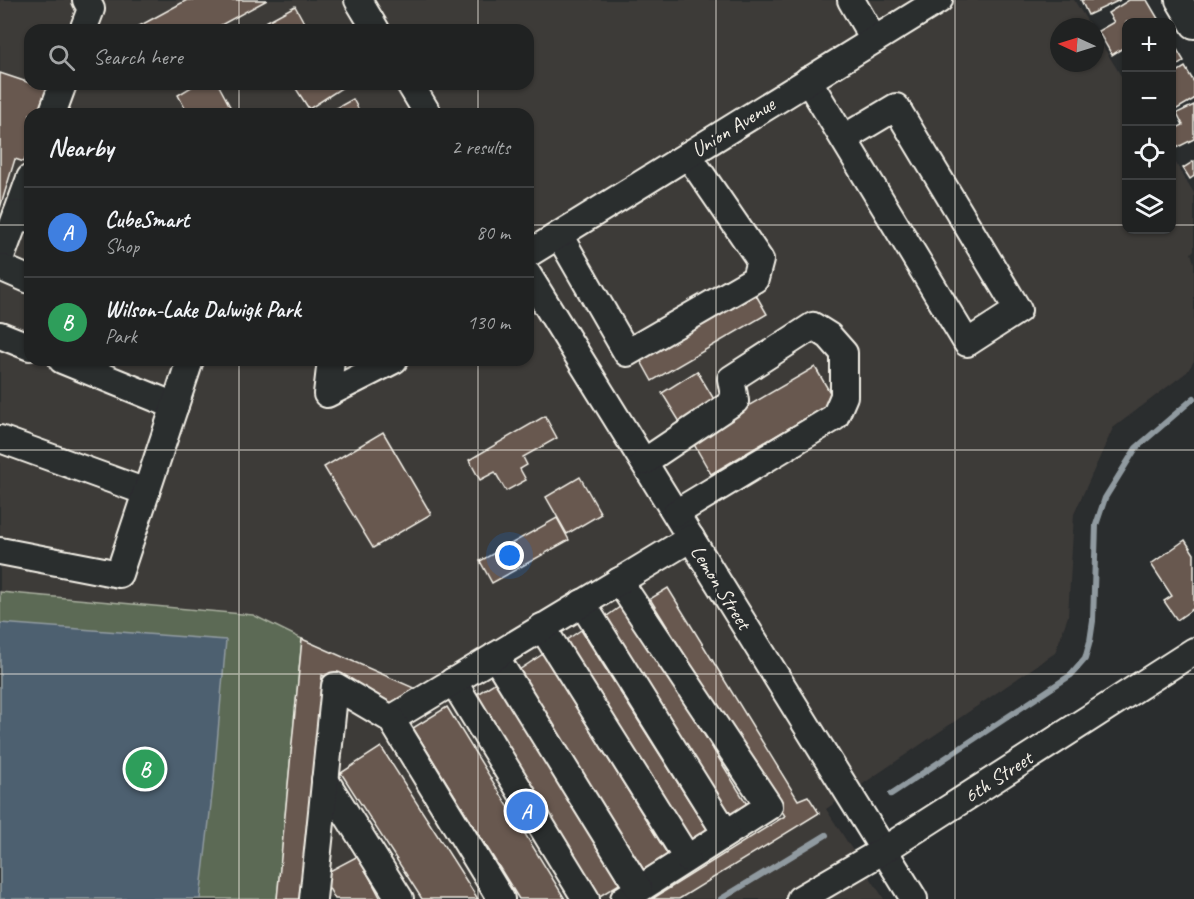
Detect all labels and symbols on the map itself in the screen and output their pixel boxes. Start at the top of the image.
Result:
north arrow [1050,18,1104,72]
street label: Union Avenue [686,91,781,163]
street label: Lemon Street [685,540,758,636]
your location [495,541,524,570]
street label: 6th Street [959,744,1039,809]
pin: B [126,746,164,792]
pin: A [506,788,546,834]

